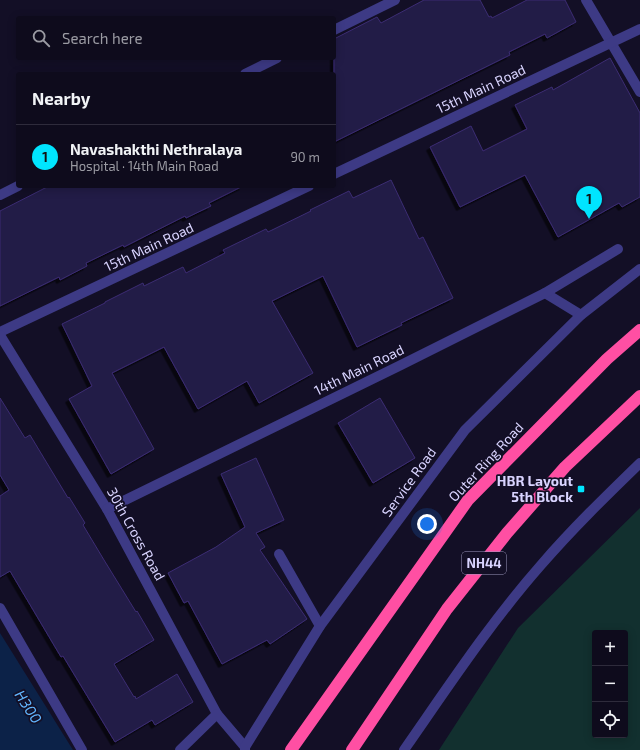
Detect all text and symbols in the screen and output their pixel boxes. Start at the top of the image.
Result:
search box [16,16,336,60]
icon: search [30,27,52,49]
text: Search here [62,29,143,47]
street label: 15th Main Road [433,60,528,117]
text: Nearby [32,88,90,108]
text: Navashakthi Nethralaya [70,140,242,158]
text: 1 [42,149,48,165]
text: 90 m [290,149,320,165]
text: Hospital · 14th Main Road [70,158,219,174]
pin: 1 [576,186,602,219]
street label: 15th Main Road [101,218,196,275]
street label: 14th Main Road [311,340,406,399]
street label: Outer Ring Road [445,419,527,505]
street label: Service Road [378,444,439,520]
place label: HBR Layout 5th Block [497,472,573,505]
street label: 30th Cross Road [104,484,169,583]
marker: HBR Layout 5th Block [576,484,586,494]
your location [417,514,437,534]
road number: NH44 [462,552,506,574]
map controls [592,630,628,738]
button: + [592,630,628,666]
button: − [592,666,628,702]
water label: H300 [11,686,46,727]
button: locate [592,702,628,738]

